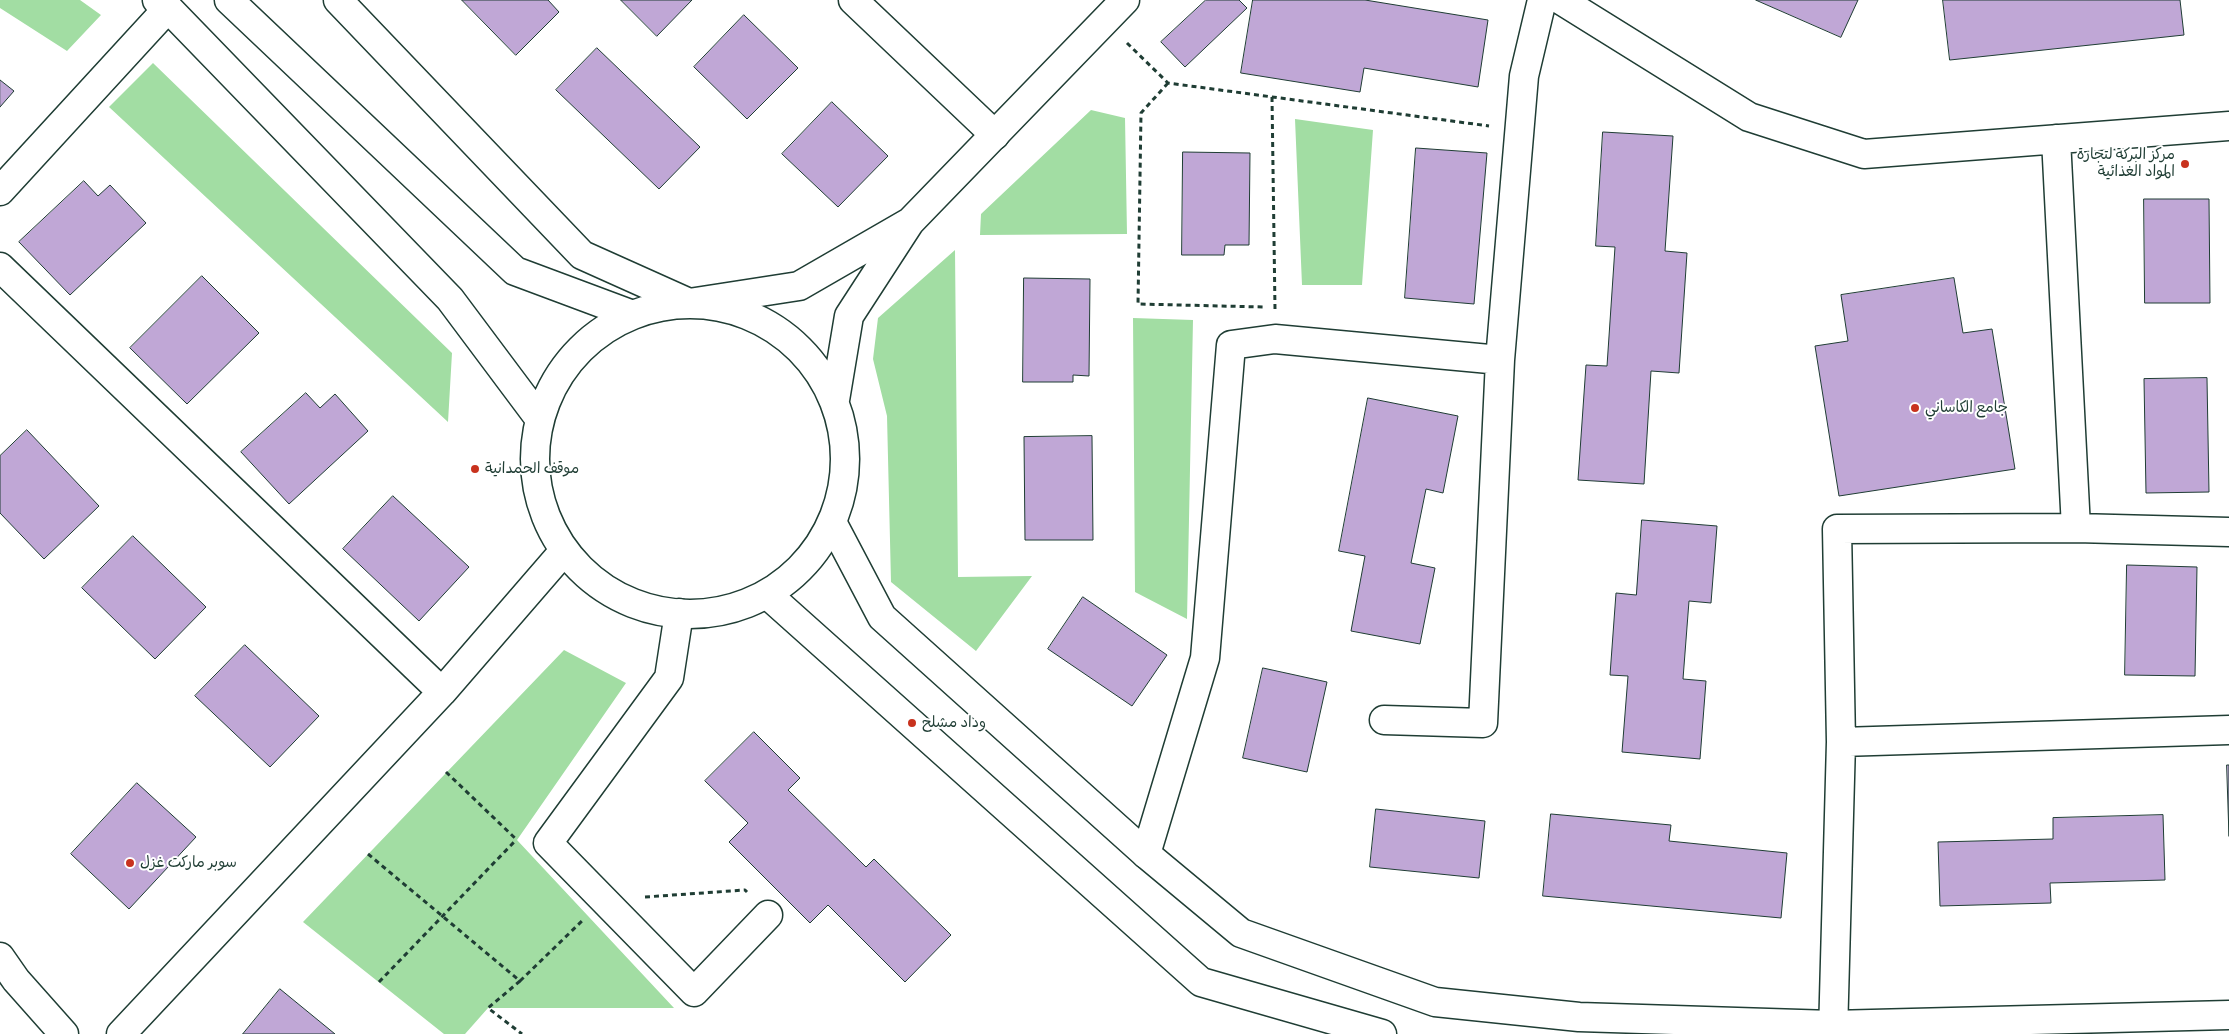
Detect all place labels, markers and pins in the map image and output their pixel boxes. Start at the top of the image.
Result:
place label: مركز البركة لتجارة المواد الغذائية [2077,146,2175,181]
marker: مركز البركة لتجارة المواد الغذائية [2179,158,2191,170]
place label: جامع الكاساني [1925,399,2008,417]
marker: جامع الكاساني [1909,402,1921,414]
place label: موقف الحمدانية [485,460,579,478]
marker: موقف الحمدانية [469,463,481,475]
place label: وداد مشلح [922,714,986,732]
marker: وداد مشلح [906,717,918,729]
place label: سوبر ماركت غزل [140,854,237,872]
marker: سوبر ماركت غزل [124,857,136,869]

